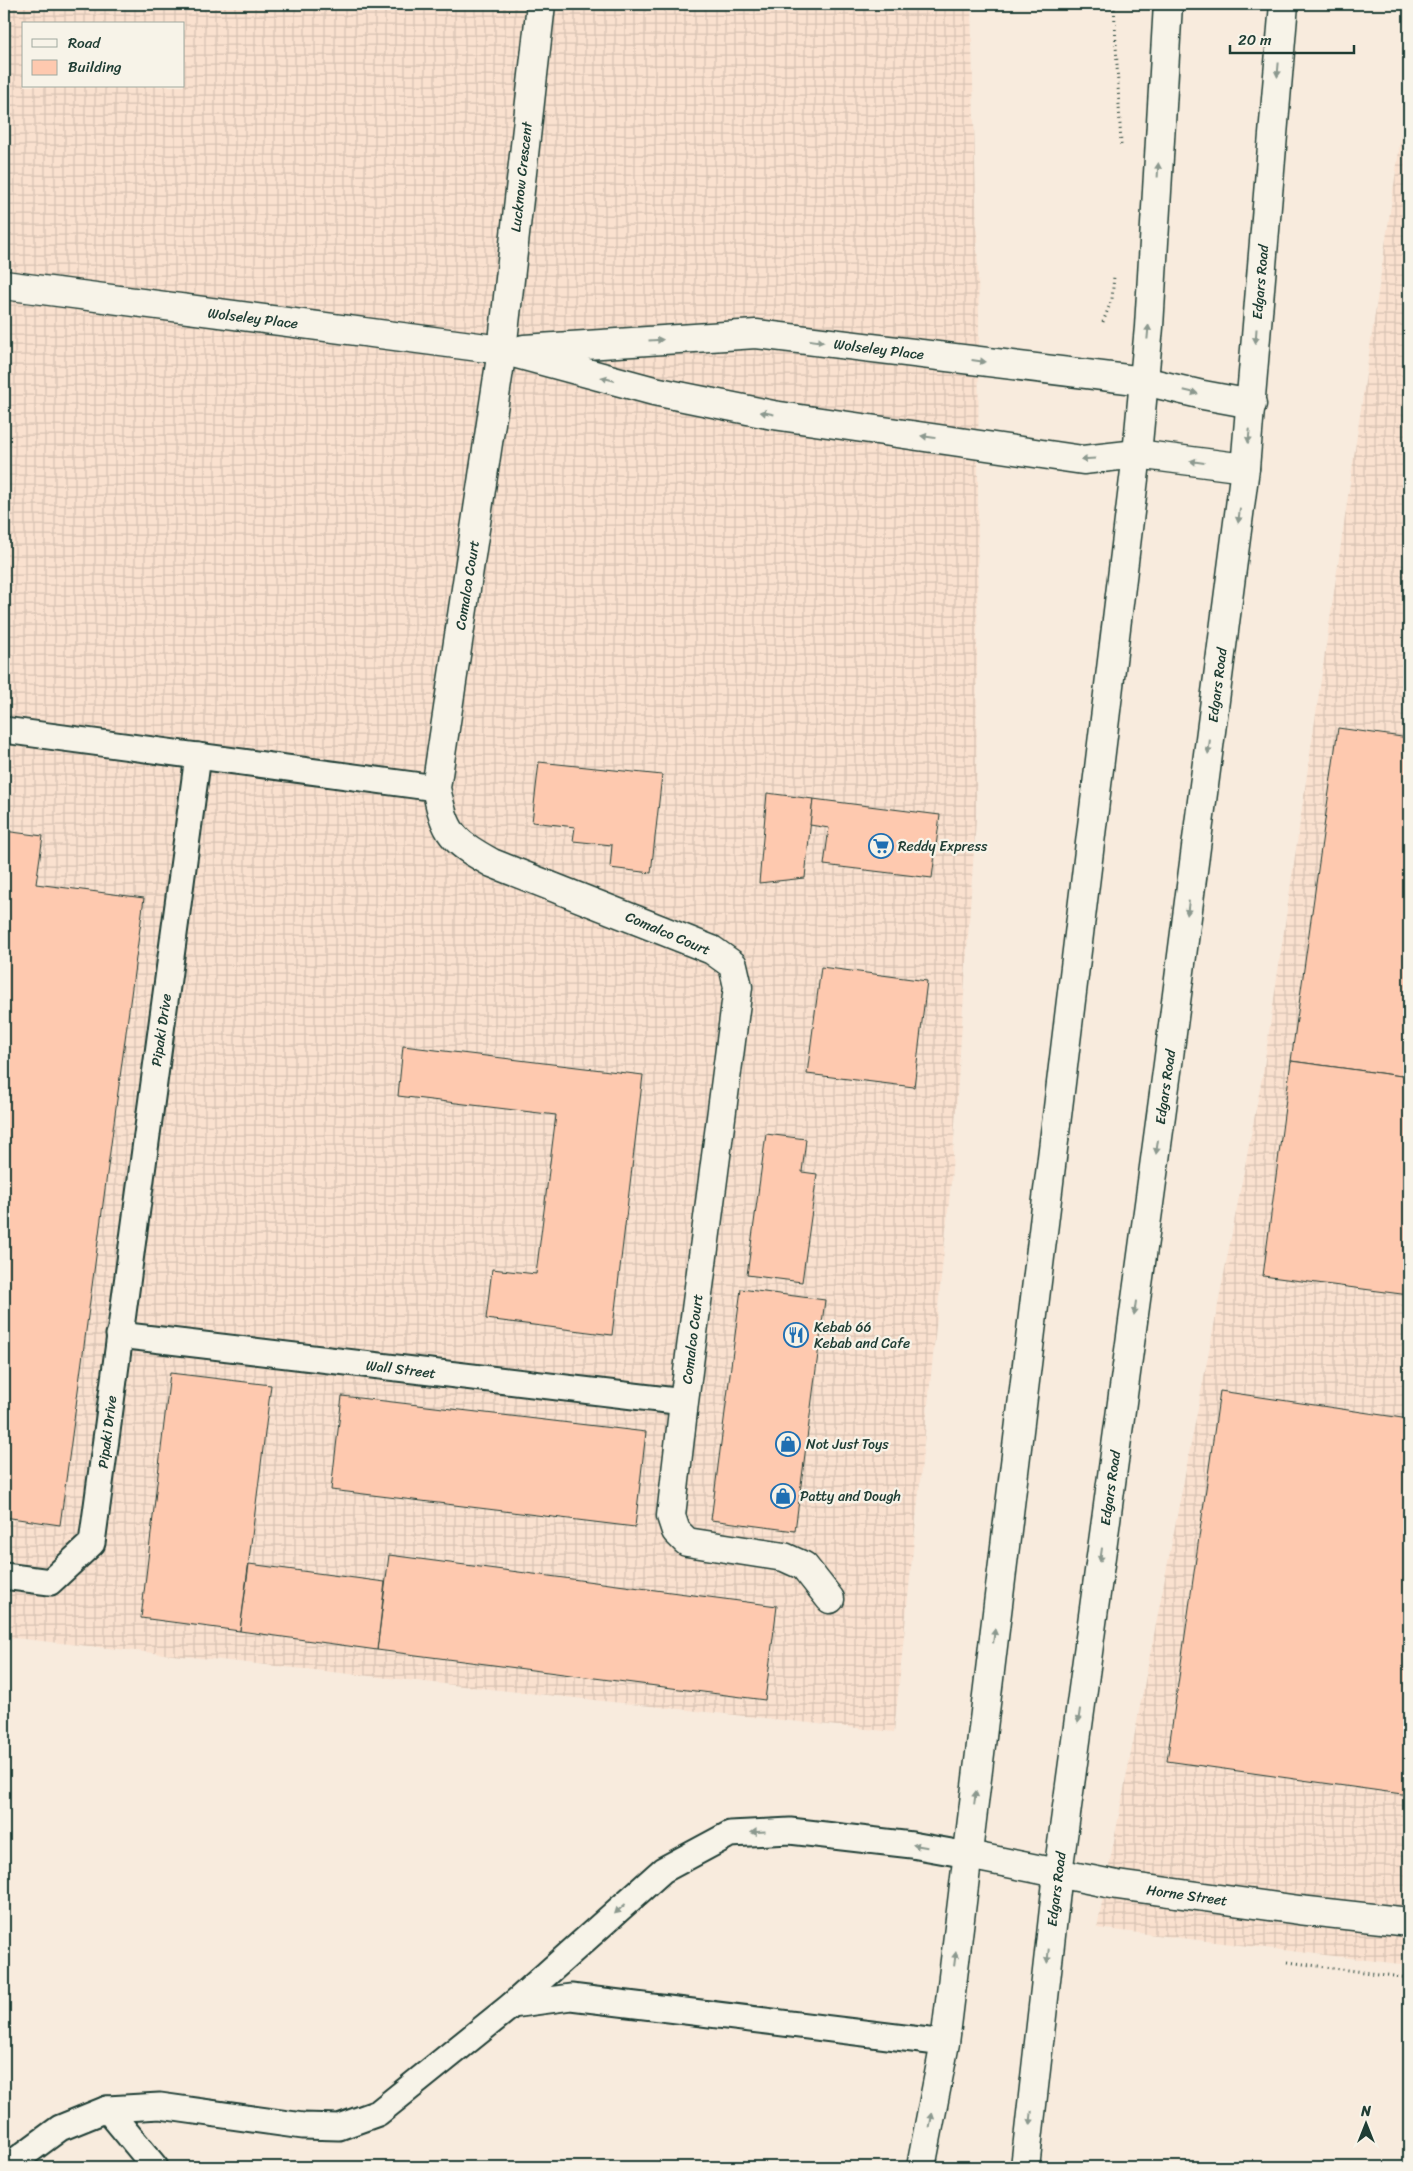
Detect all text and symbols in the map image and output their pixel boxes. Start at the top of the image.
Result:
legend [22,22,185,88]
scale bar [1230,22,1354,54]
text: 20 m [1238,27,1272,53]
text: Road [68,30,101,56]
text: Building [68,54,122,80]
one-way arrow [1274,62,1282,78]
street label: Lucknow Crescent [503,119,540,233]
one-way arrow [1155,162,1163,178]
street label: Edgars Road [1245,242,1276,321]
street label: Wolseley Place [206,301,300,336]
one-way arrow [1144,324,1152,340]
one-way arrow [1251,329,1259,345]
street label: Wolseley Place [832,332,926,367]
one-way arrow [648,336,664,344]
one-way arrow [810,337,826,345]
one-way arrow [971,357,987,365]
one-way arrow [601,374,616,382]
one-way arrow [1184,388,1199,396]
one-way arrow [758,409,774,417]
one-way arrow [1245,428,1253,444]
one-way arrow [919,433,935,441]
one-way arrow [1080,456,1096,464]
one-way arrow [1189,457,1205,465]
one-way arrow [1235,509,1243,525]
street label: Comalco Court [448,538,487,632]
street label: Edgars Road [1201,645,1235,724]
one-way arrow [1205,739,1213,755]
supermarket icon: Reddy Express [868,833,894,859]
place label: Reddy Express [898,834,988,859]
one-way arrow [1184,900,1192,916]
street label: Comalco Court [621,904,714,963]
street label: Pipaki Drive [144,992,179,1068]
street label: Edgars Road [1148,1047,1183,1126]
one-way arrow [1153,1139,1161,1155]
street label: Comalco Court [675,1293,710,1385]
one-way arrow [1131,1300,1139,1316]
place label: Kebab 66 Kebab and Cafe [814,1315,910,1356]
restaurant icon: Kebab 66 Kebab and Cafe [783,1322,809,1348]
street label: Wall Street [365,1353,437,1386]
street label: Pipaki Drive [91,1394,124,1470]
shop icon: Not Just Toys [775,1431,801,1457]
place label: Not Just Toys [806,1432,889,1457]
street label: Edgars Road [1093,1448,1128,1527]
shop icon: Patty and Dough [770,1483,796,1509]
place label: Patty and Dough [800,1484,901,1509]
one-way arrow [1097,1548,1105,1564]
one-way arrow [990,1628,998,1644]
one-way arrow [1075,1709,1083,1725]
one-way arrow [971,1789,979,1805]
one-way arrow [750,1829,766,1837]
one-way arrow [911,1842,927,1850]
street label: Edgars Road [1040,1849,1074,1928]
street label: Horne Street [1145,1877,1229,1914]
one-way arrow [614,1903,626,1915]
one-way arrow [1044,1949,1052,1965]
one-way arrow [951,1951,959,1967]
north arrow [1340,2098,1390,2148]
text: N [1360,2099,1371,2124]
one-way arrow [1027,2110,1035,2126]
one-way arrow [927,2112,935,2127]

